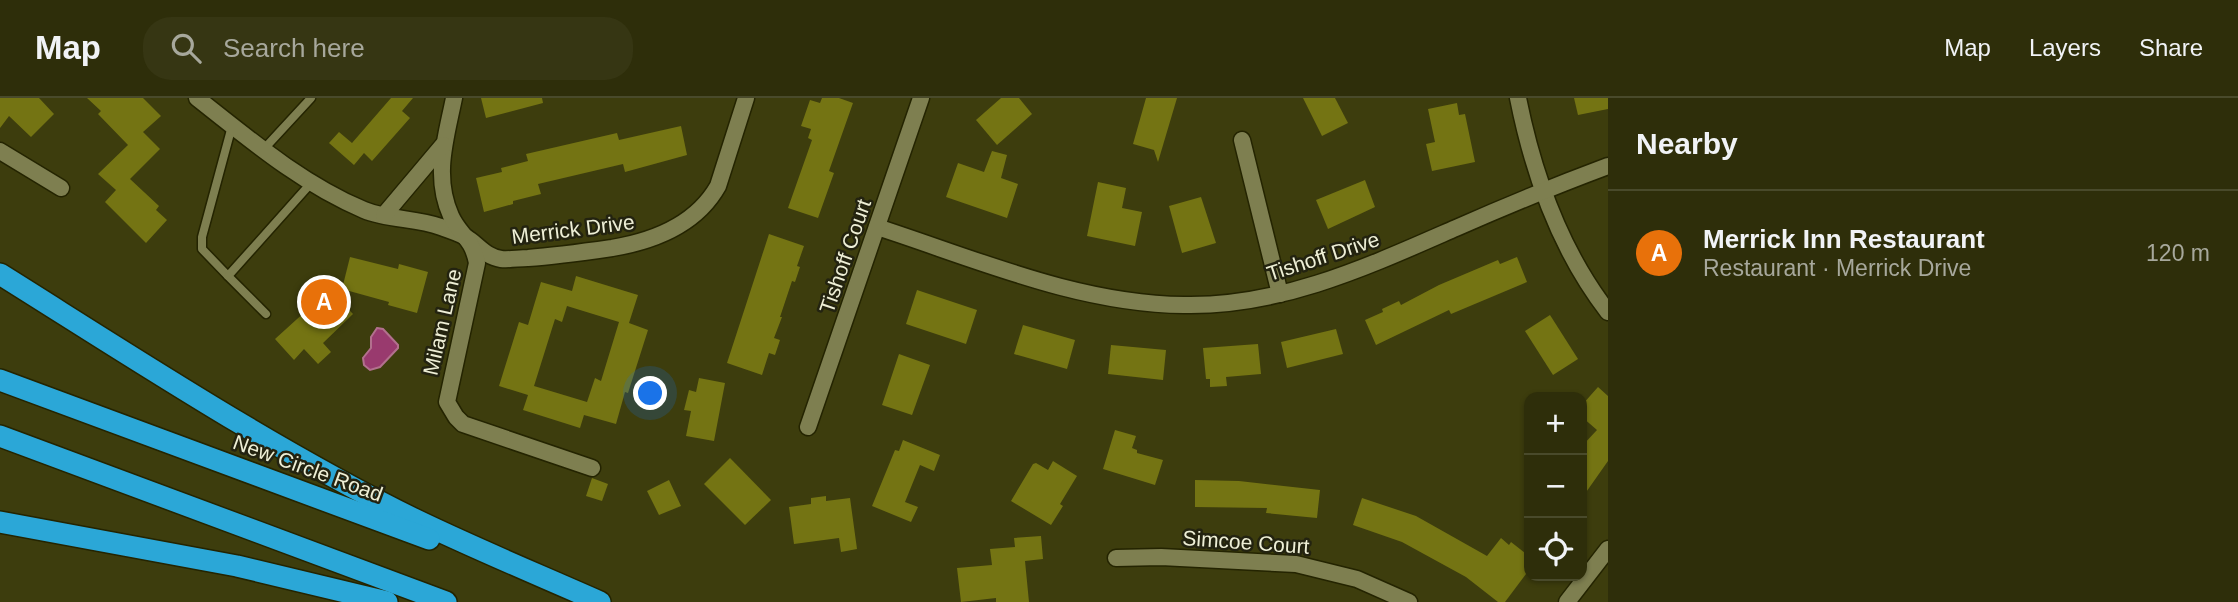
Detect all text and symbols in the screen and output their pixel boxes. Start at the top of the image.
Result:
search box [143,17,633,80]
text: Map [35,29,101,66]
icon: search [167,29,205,67]
text: Search here [223,33,365,63]
text: Map [1944,34,1991,61]
text: Layers [2029,34,2101,61]
text: Share [2139,34,2203,61]
text: Nearby [1636,127,1738,160]
street label: Tishoff Court [815,196,875,316]
street label: Merrick Drive [510,210,636,248]
text: Merrick Inn Restaurant [1703,224,1985,254]
street label: Tishoff Drive [1264,227,1382,285]
text: A [1651,240,1667,266]
text: 120 m [2146,240,2210,266]
text: Restaurant · Merrick Drive [1703,255,1971,281]
street label: Milam Lane [419,267,465,377]
pin: A [301,276,347,328]
your location [633,376,667,410]
map controls [1524,392,1587,581]
button: + [1524,392,1587,455]
street label: New Circle Road [230,430,386,506]
button: − [1524,455,1587,518]
button: locate [1524,518,1587,581]
street label: Simcoe Court [1182,526,1310,558]

